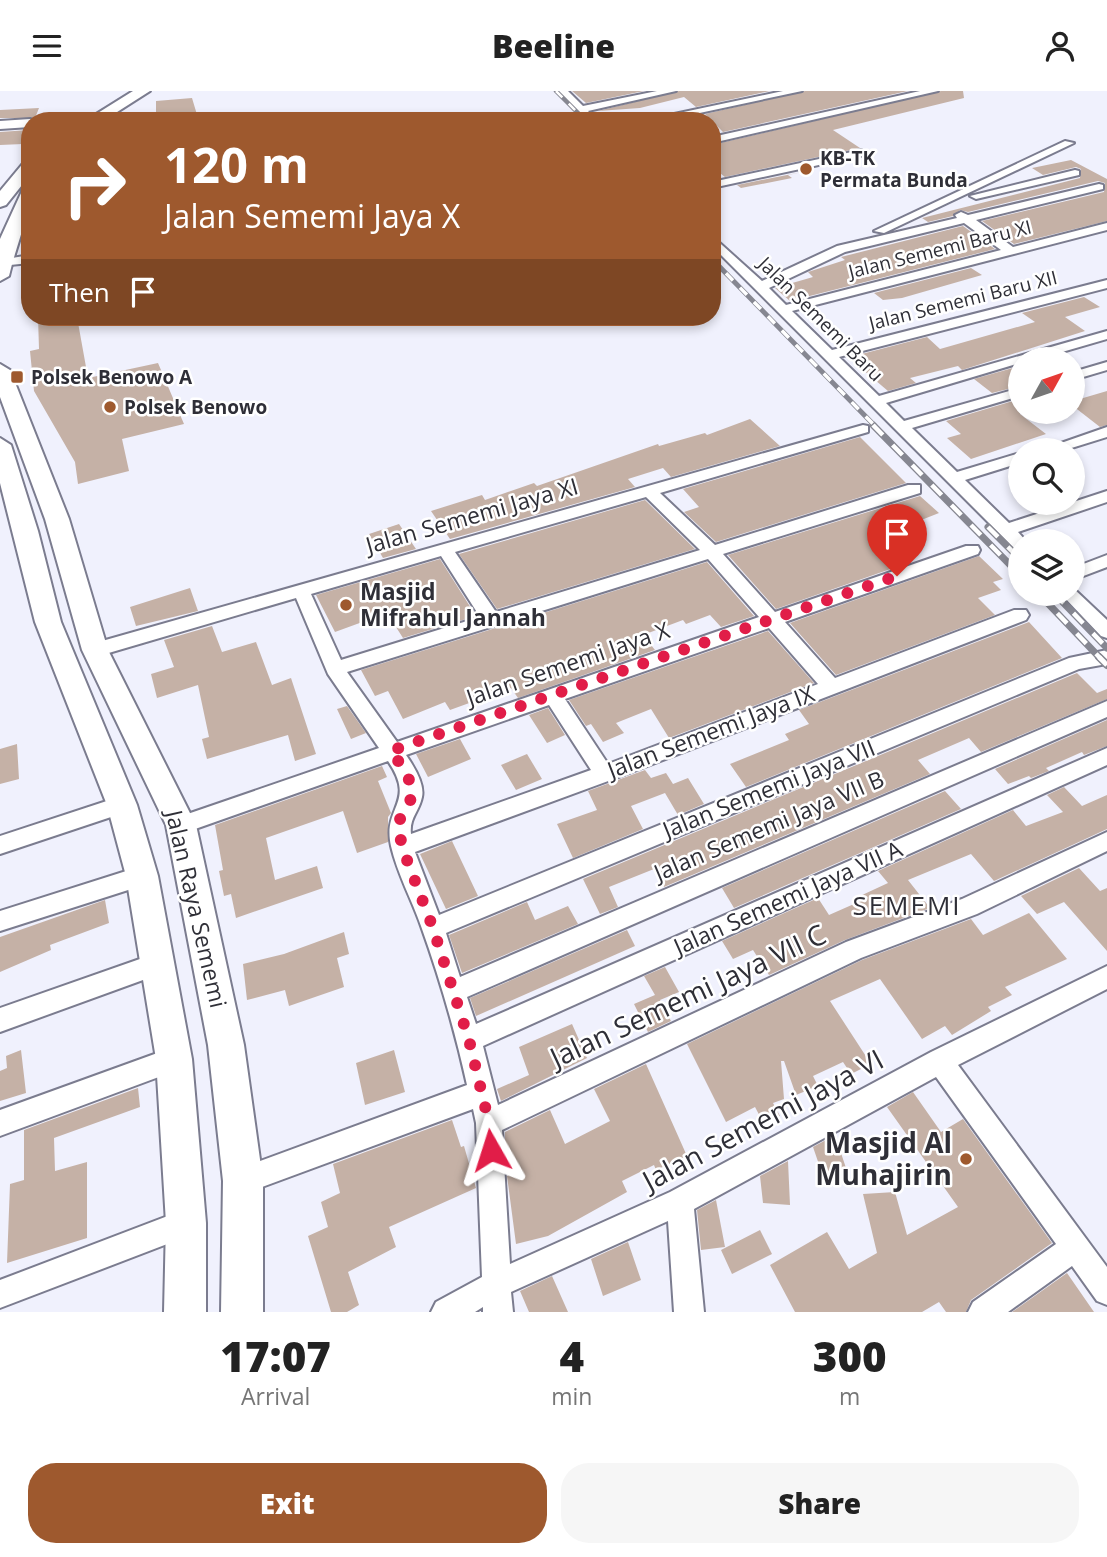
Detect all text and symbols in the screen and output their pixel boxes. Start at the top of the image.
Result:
text: Beeline [492,24,615,67]
icon: menu [28,27,66,65]
icon: person [1041,27,1079,65]
text: 120 m [164,131,309,197]
icon: right [49,140,140,231]
place label: KB-TK Permata Bunda [820,145,968,193]
marker: KB-TK Permata Bunda [798,161,814,177]
text: Jalan Sememi Jaya X [164,194,460,237]
street label: Jalan Sememi Baru XI [844,214,1034,285]
street label: Jalan Sememi Baru [752,250,889,387]
street label: Jalan Sememi Baru XII [864,264,1060,336]
icon: arrive [124,273,162,311]
text: Then [49,274,110,310]
north arrow [1008,347,1085,423]
map controls [1008,347,1085,606]
place label: Polsek Benowo A [31,364,193,390]
marker: Polsek Benowo A [9,369,25,385]
place label: Polsek Benowo [124,394,267,420]
marker: Polsek Benowo [102,399,118,415]
button: search [1008,438,1085,515]
street label: Jalan Sememi Jaya XI [360,469,582,561]
pin [867,504,927,576]
icon: arrive [878,515,916,553]
button: layers [1008,529,1085,606]
place label: Masjid Mifrahul Jannah [360,575,546,633]
marker: Masjid Mifrahul Jannah [338,597,354,613]
street label: Jalan Sememi Jaya X [460,613,674,713]
street label: Jalan Sememi Jaya IX [601,677,819,786]
street label: Jalan Sememi Jaya VII [656,731,879,846]
street label: Jalan Sememi Jaya VII B [647,762,889,889]
street label: Jalan Raya Sememi [158,805,235,1011]
street label: Jalan Sememi Jaya VII A [667,832,907,963]
district label: SEMEMI [852,887,962,923]
street label: Jalan Sememi Jaya VII C [541,914,832,1077]
street label: Jalan Sememi Jaya VI [633,1040,890,1200]
position arrow [454,1113,528,1187]
place label: Masjid Al Muhajirin [815,1123,952,1193]
marker: Masjid Al Muhajirin [958,1151,974,1167]
text: 17:07 [220,1327,331,1384]
text: 4 [560,1327,584,1384]
text: 300 [813,1327,887,1384]
text: Arrival [241,1380,310,1412]
text: min [551,1380,592,1412]
text: m [839,1380,860,1412]
button: Exit [28,1463,547,1543]
button: Share [561,1463,1079,1543]

